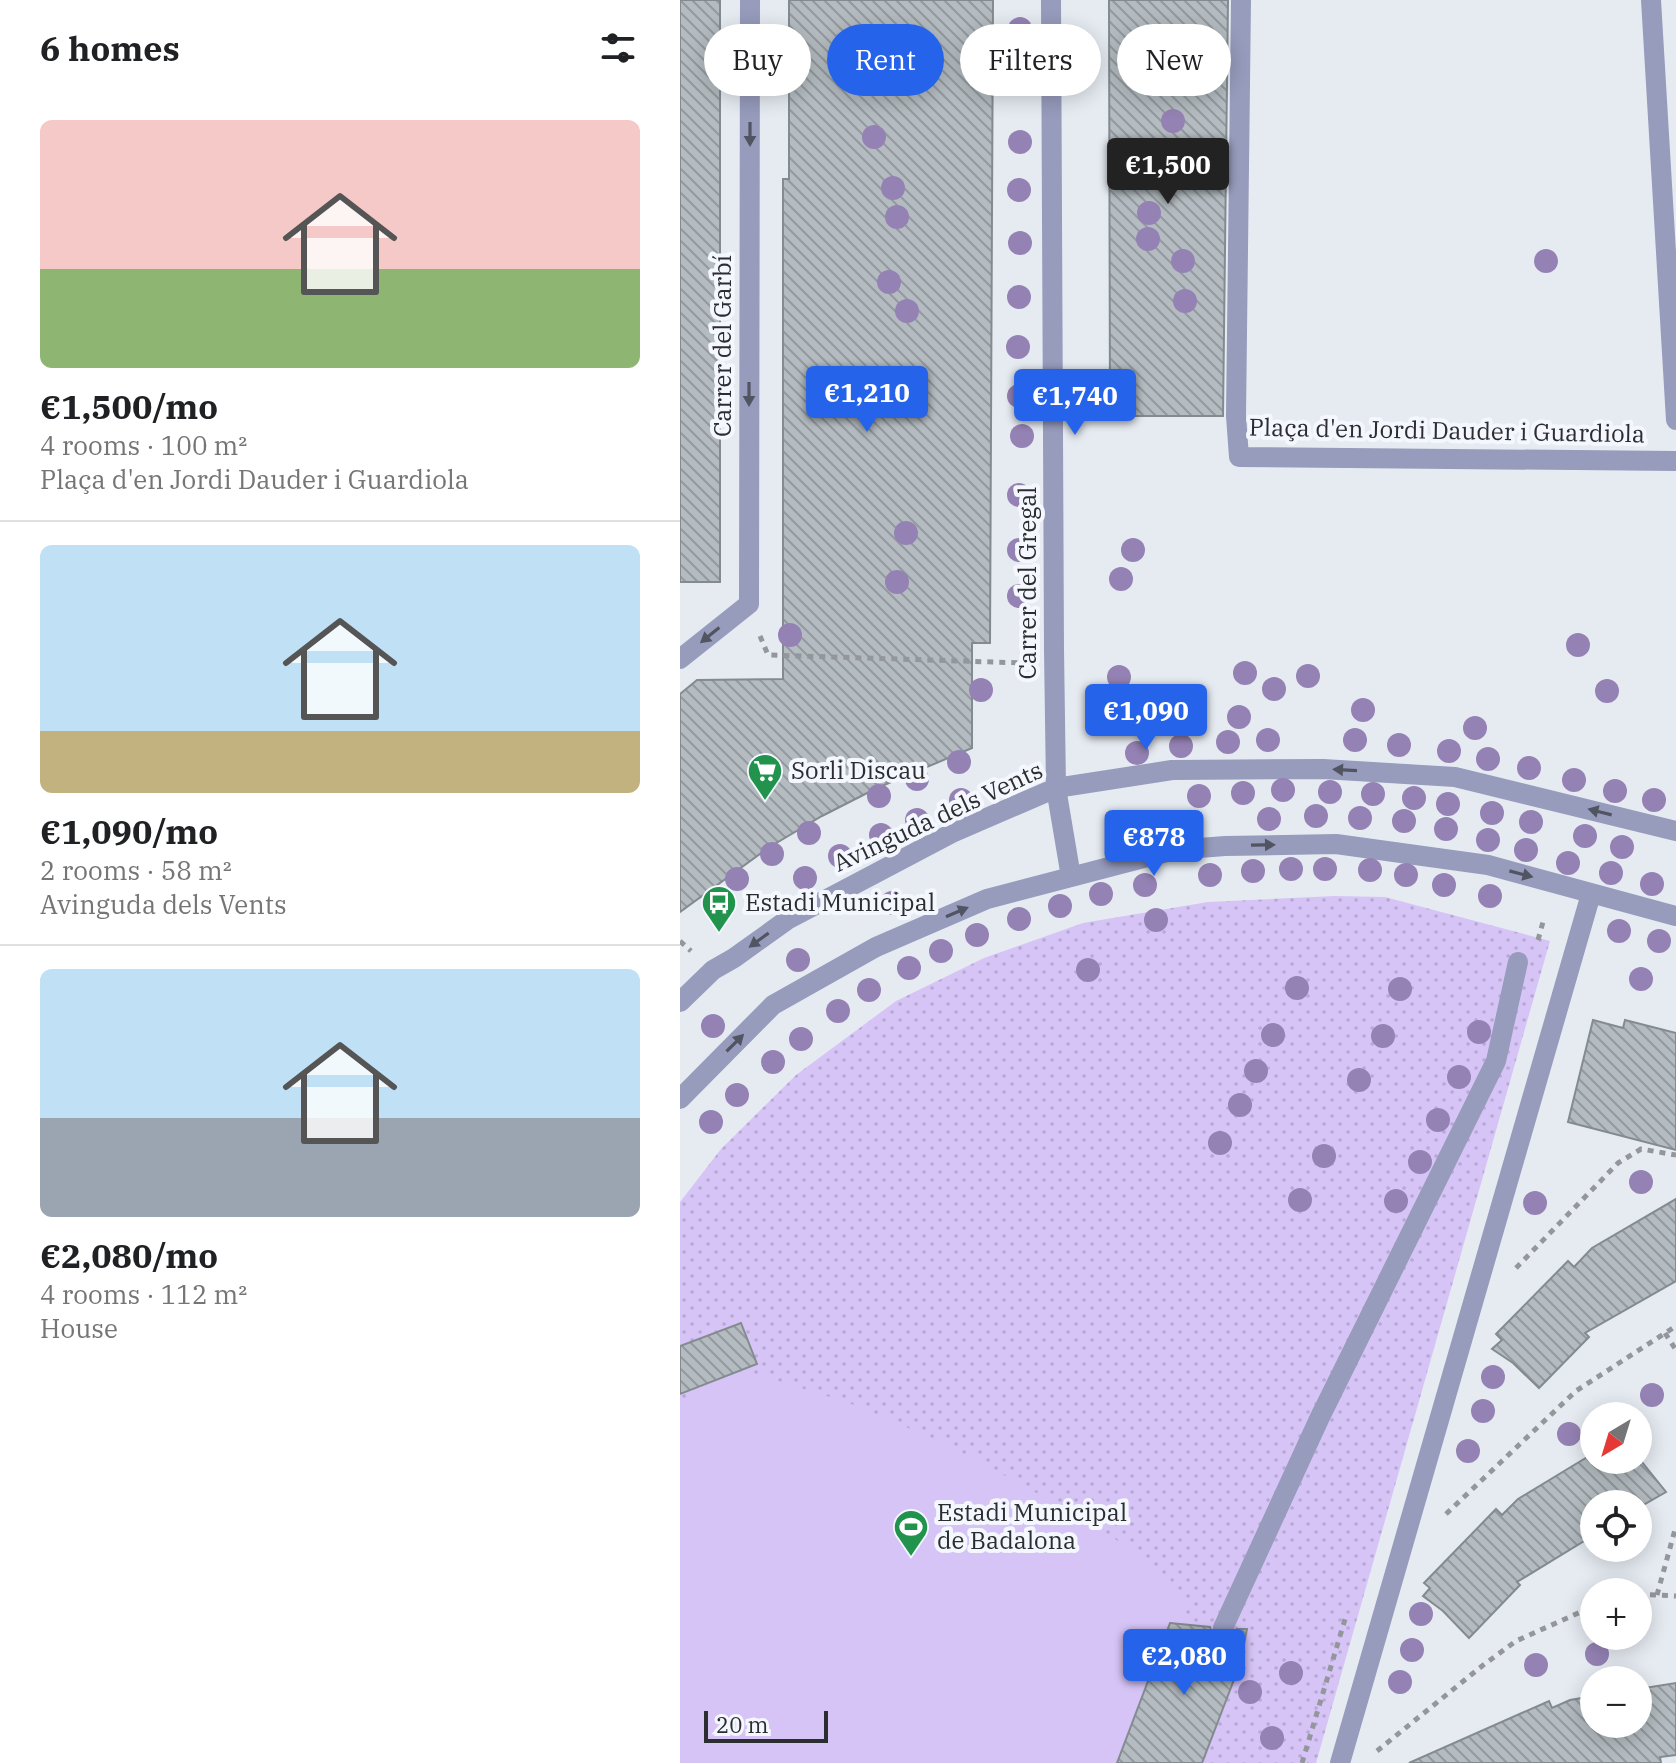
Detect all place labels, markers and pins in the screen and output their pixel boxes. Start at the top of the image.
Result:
pin: €1,500 [1103,138,1233,206]
pin: €1,210 [802,366,932,434]
pin: €1,740 [1010,369,1140,437]
pin: €1,090 [1081,684,1211,752]
supermarket icon: Sorli Discau [746,752,784,802]
place label: Sorli Discau [791,754,926,786]
pin: €878 [1107,810,1201,878]
bus stop icon: Estadi Municipal [700,884,738,934]
place label: Estadi Municipal [745,886,935,918]
place label: Estadi Municipal de Badalona [937,1496,1127,1556]
sports icon: Estadi Municipal de Badalona [892,1508,930,1558]
pin: €2,080 [1119,1629,1249,1697]

